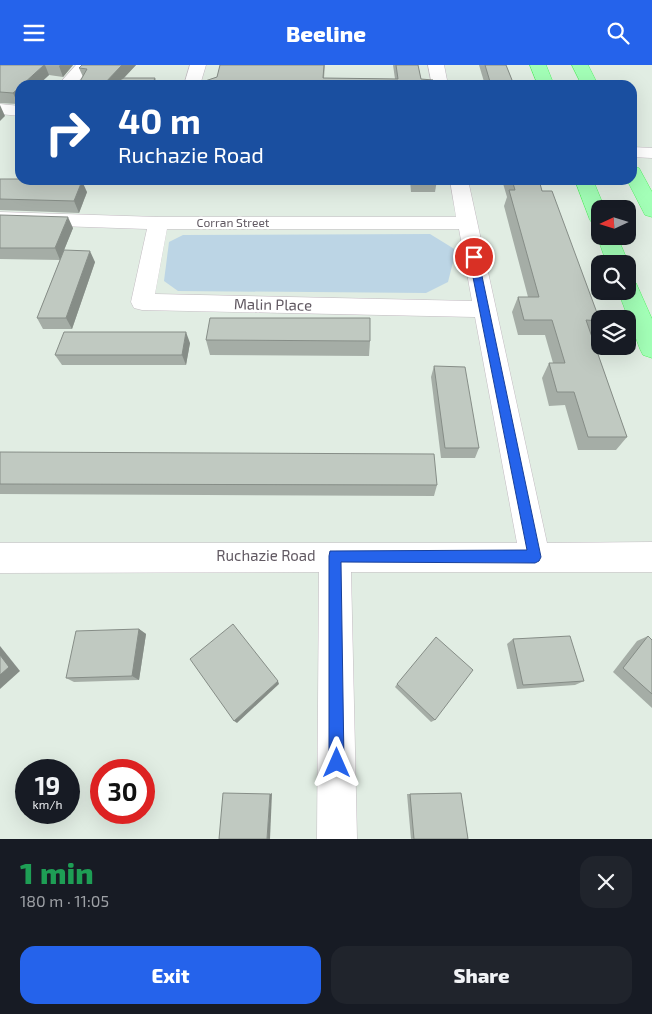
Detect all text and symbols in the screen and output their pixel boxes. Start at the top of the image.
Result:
icon: menu [20,19,48,47]
icon: search [604,19,632,47]
text: Beeline [286,20,366,46]
text: 40 m [118,99,201,141]
icon: right [35,100,100,165]
text: Ruchazie Road [118,141,264,167]
north arrow [591,200,636,245]
map controls [591,200,636,355]
street label: Corran Street [197,215,270,229]
pin [453,236,495,278]
icon: arrive [460,243,488,271]
button: search [591,255,636,300]
street label: Malin Place [234,294,312,314]
button: layers [591,310,636,355]
street label: Ruchazie Road [216,546,316,564]
position arrow [310,736,362,788]
speed limit sign: 30 [90,759,155,824]
text: 19 [35,770,60,800]
text: km/h [33,797,62,811]
text: 1 min [20,854,94,890]
button: close [580,856,632,908]
text: 180 m · 11:05 [20,891,109,910]
button: Exit [20,946,321,1004]
button: Share [331,946,632,1004]

